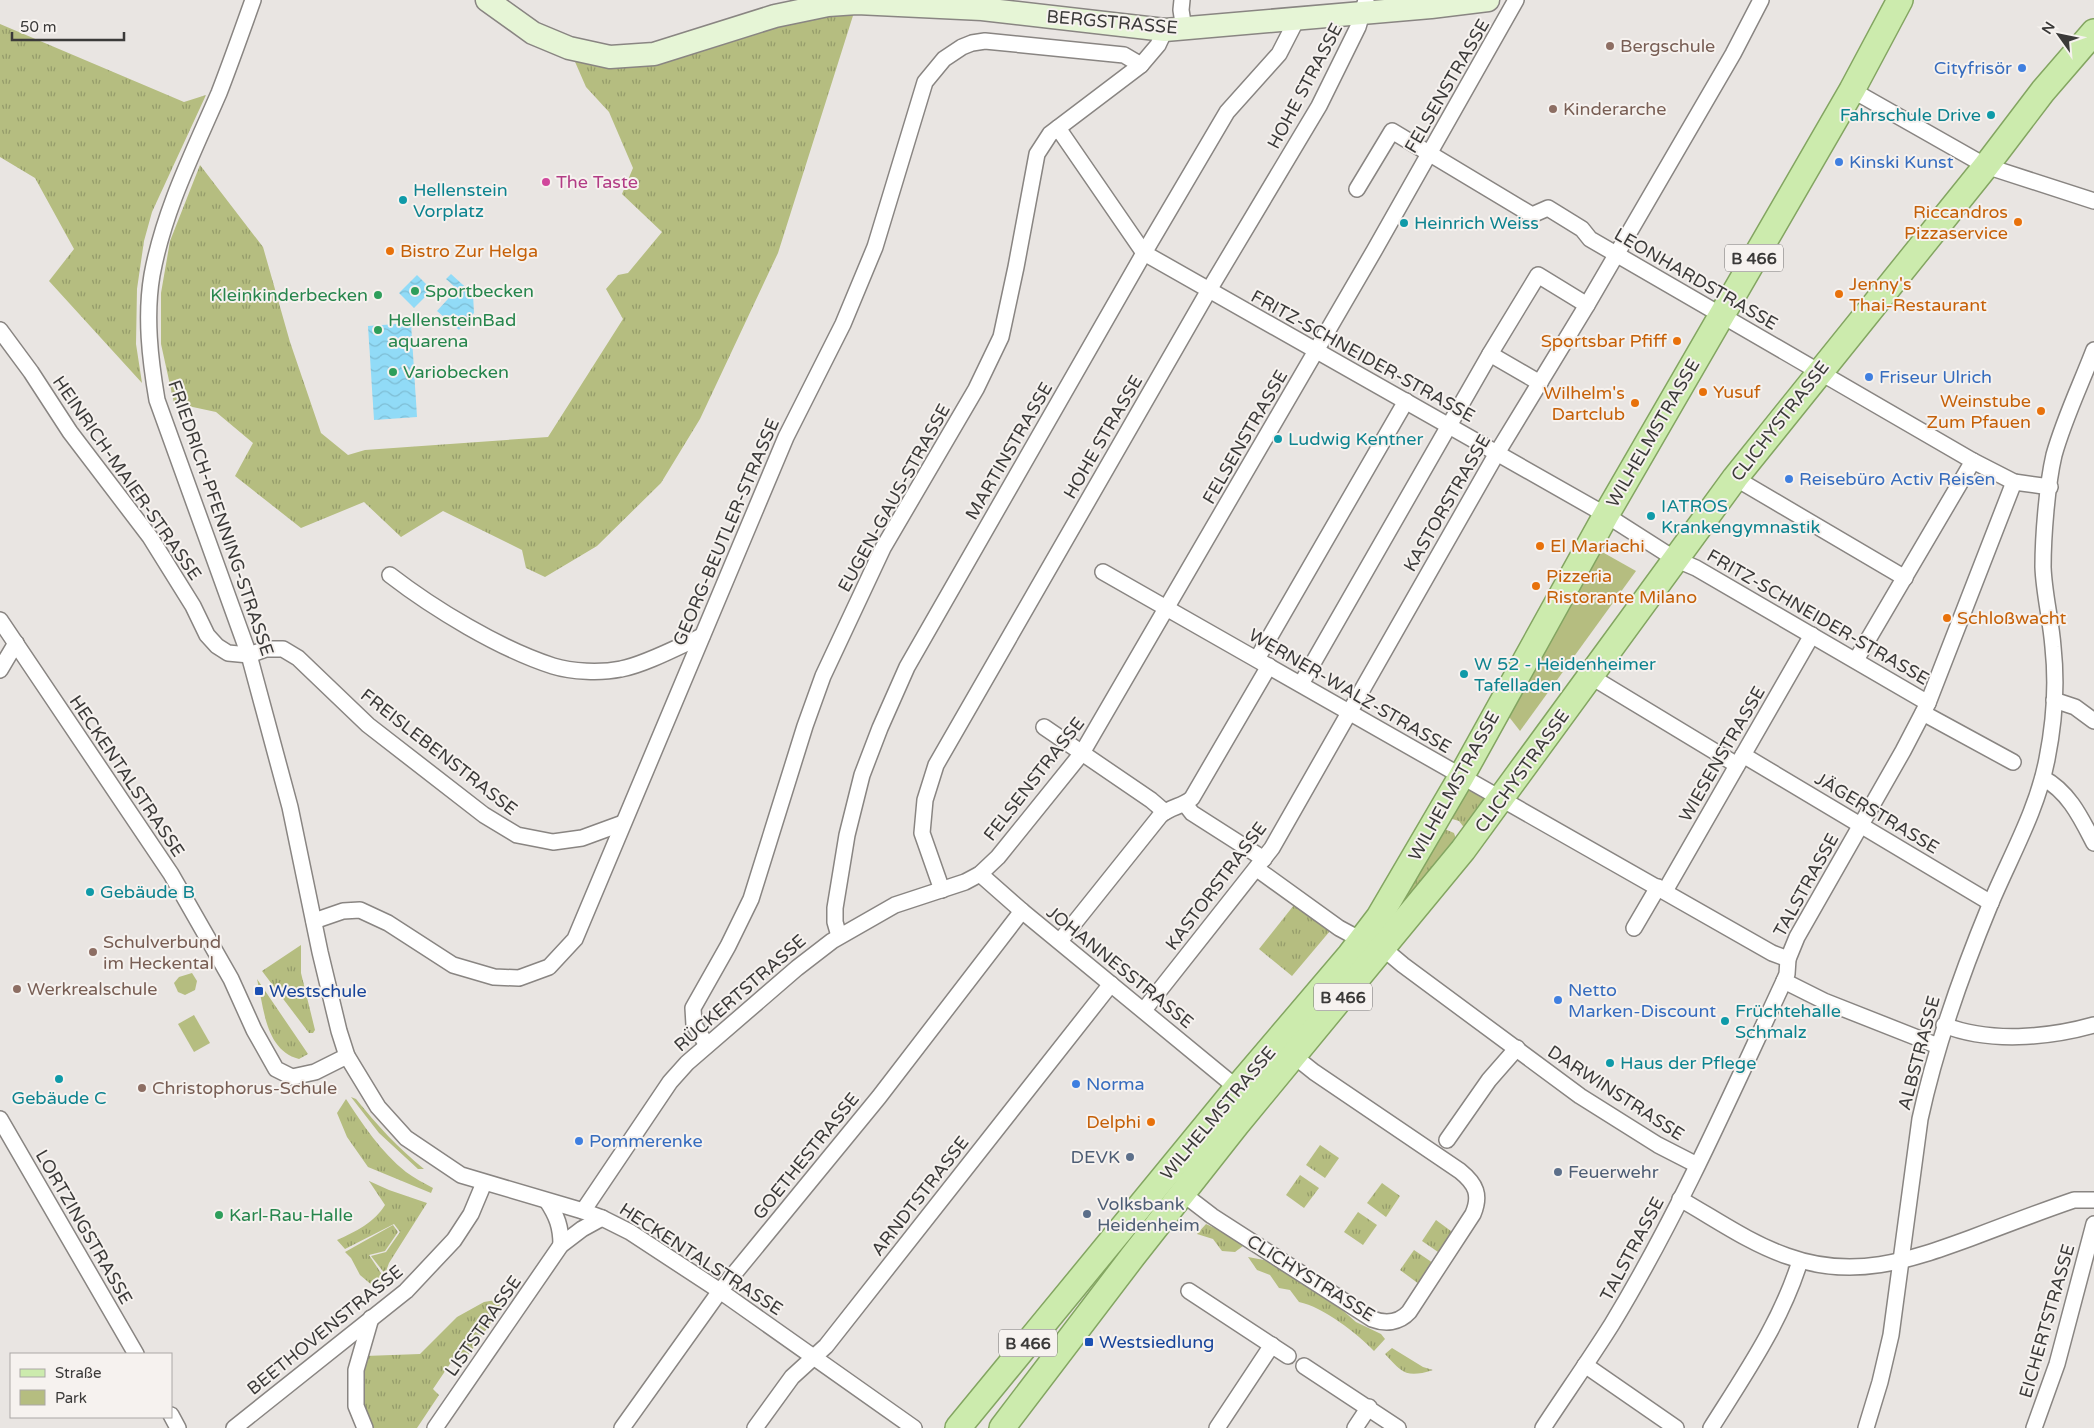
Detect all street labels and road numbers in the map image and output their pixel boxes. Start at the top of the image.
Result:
street label: BERGSTRASSE [1045,5,1179,39]
street label: FELSENSTRASSE [1400,15,1494,157]
street label: HOHE STRASSE [1263,19,1347,153]
street label: LEONHARDSTRASSE [1610,223,1782,335]
road number: B 466 [1725,244,1783,272]
street label: FRITZ-SCHNEIDER-STRASSE [1247,285,1479,427]
street label: WILHELMSTRASSE [1602,355,1704,511]
street label: CLICHYSTRASSE [1726,356,1834,486]
street label: FELSENSTRASSE [1198,366,1292,508]
street label: HOHE STRASSE [1059,371,1147,503]
street label: HEINRICH-MAIER-STRASSE [48,372,206,584]
street label: FRIEDRICH-PFENNING-STRASSE [163,377,279,659]
street label: MARTINSTRASSE [961,378,1057,524]
street label: EUGEN-GAUS-STRASSE [833,400,955,596]
street label: GEORG-BEUTLER-STRASSE [668,415,784,649]
street label: KASTORSTRASSE [1399,430,1495,576]
street label: FRITZ-SCHNEIDER-STRASSE [1703,544,1933,690]
street label: WERNER-WALZ-STRASSE [1245,624,1455,758]
street label: WIESENSTRASSE [1674,682,1770,826]
street label: FREISLEBENSTRASSE [356,684,522,820]
street label: HECKENTALSTRASSE [65,691,189,861]
street label: CLICHYSTRASSE [1470,705,1574,837]
street label: WILHELMSTRASSE [1404,707,1504,865]
street label: FELSENSTRASSE [979,713,1089,845]
street label: JÄGERSTRASSE [1811,767,1943,859]
street label: KASTORSTRASSE [1161,818,1271,954]
street label: TALSTRASSE [1769,829,1843,941]
street label: JOHANNESSTRASSE [1042,901,1198,1033]
street label: RÜCKERTSTRASSE [670,930,810,1056]
road number: B 466 [1314,984,1372,1010]
street label: ALBSTRASSE [1893,993,1945,1113]
street label: DARWINSTRASSE [1544,1041,1688,1145]
street label: WILHELMSTRASSE [1156,1042,1280,1184]
street label: GOETHESTRASSE [748,1088,864,1224]
street label: ARNDTSTRASSE [866,1132,974,1260]
street label: LORTZINGSTRASSE [31,1146,137,1308]
street label: TALSTRASSE [1595,1193,1669,1305]
street label: HECKENTALSTRASSE [615,1198,787,1320]
street label: CLICHYSTRASSE [1243,1230,1379,1326]
street label: EICHERTSTRASSE [2014,1241,2080,1401]
street label: BEETHOVENSTRASSE [243,1260,407,1400]
street label: LISTSTRASSE [440,1271,526,1381]
road number: B 466 [999,1330,1057,1356]

